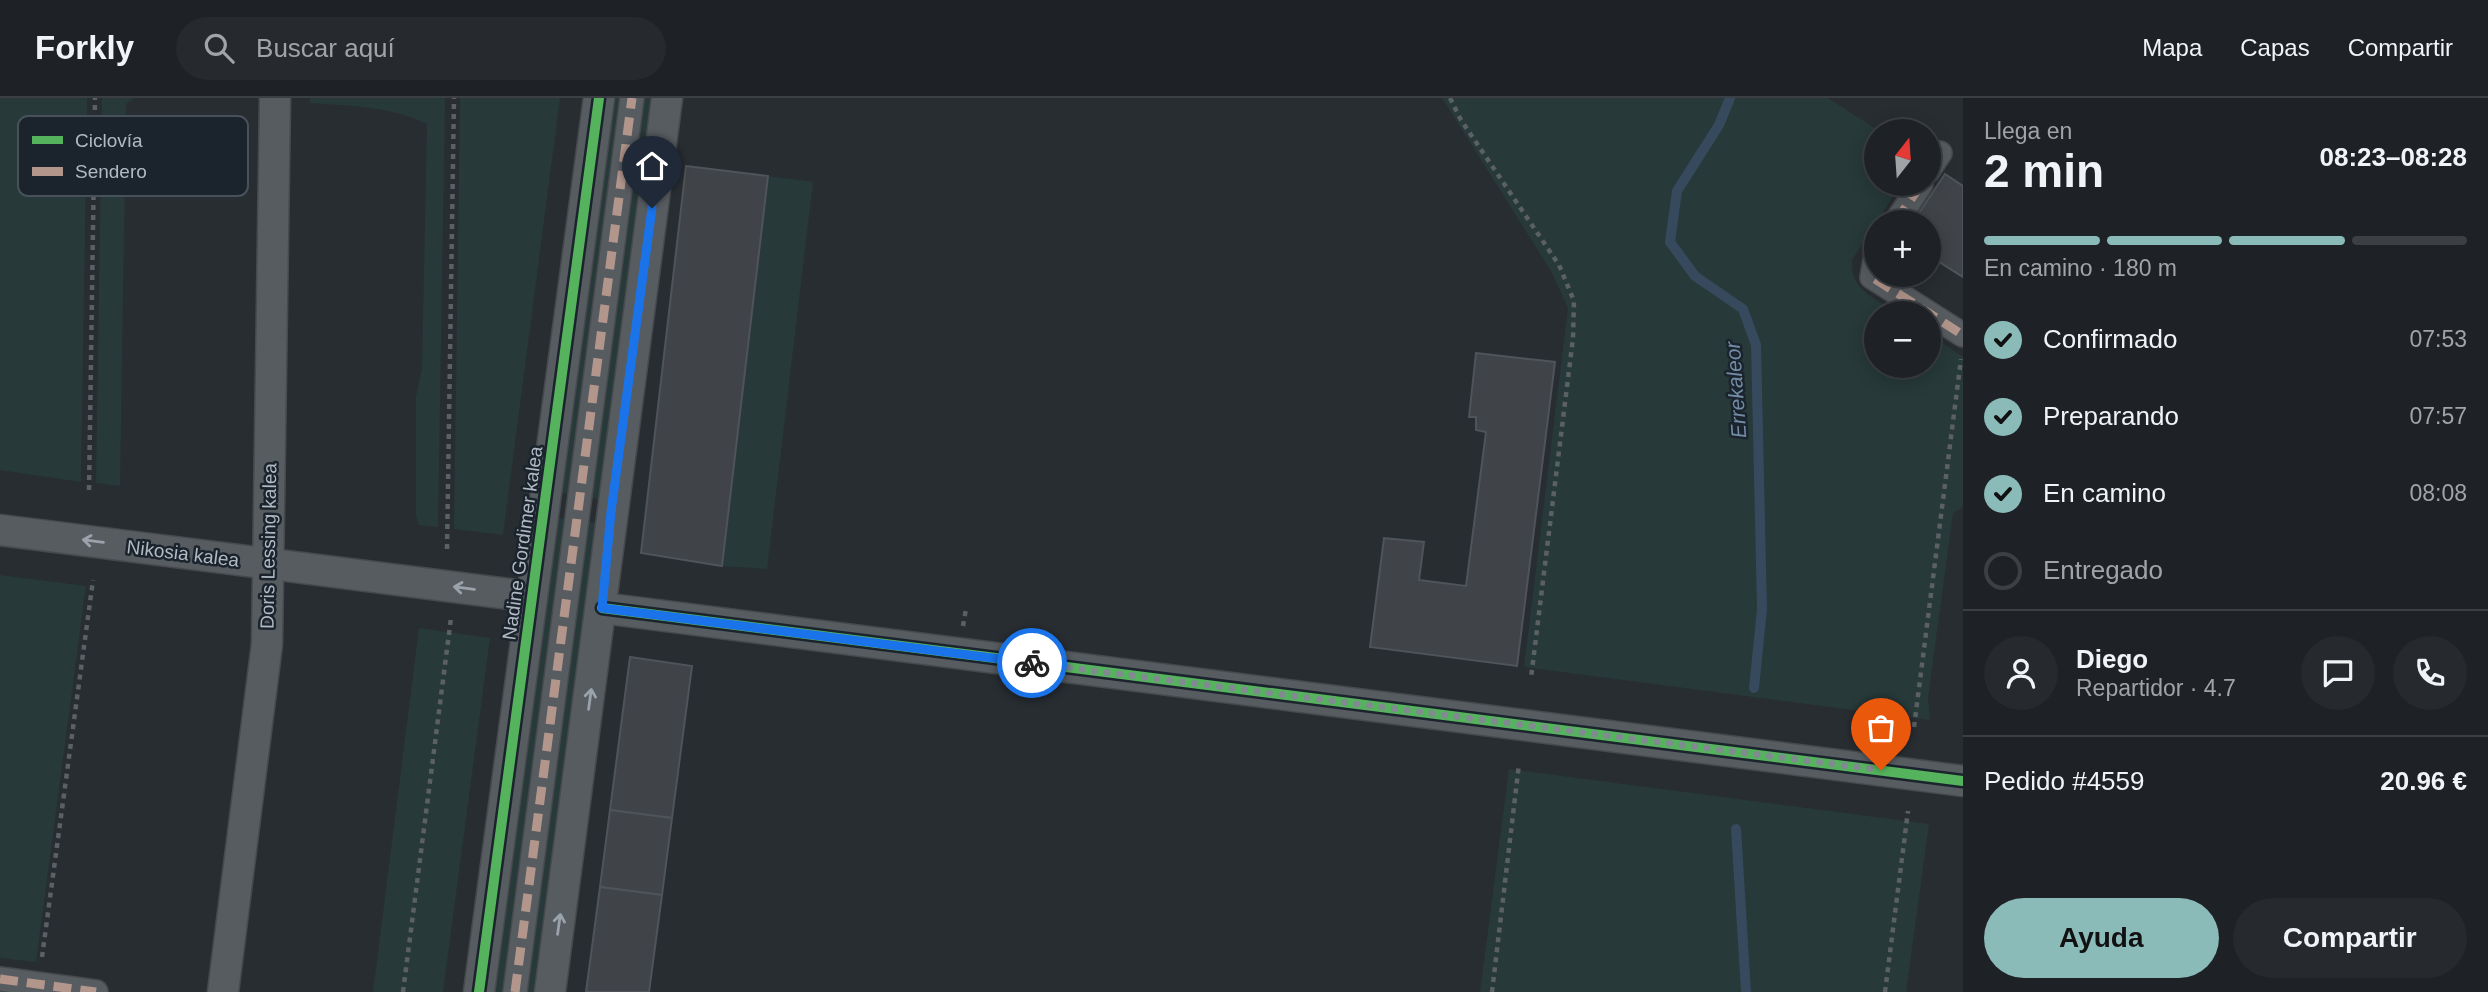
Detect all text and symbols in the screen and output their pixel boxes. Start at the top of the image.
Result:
search box [176,17,666,80]
text: Forkly [35,29,134,66]
icon: search [200,29,238,67]
text: Buscar aquí [256,33,395,63]
text: Mapa [2142,34,2202,61]
text: Capas [2240,34,2310,61]
text: Compartir [2348,34,2453,61]
legend [18,116,248,196]
text: Llega en [1984,118,2072,144]
north arrow [1864,119,1941,196]
map controls [1864,119,1941,378]
text: Ciclovía [75,130,143,151]
pin [622,136,682,208]
text: 08:23–08:28 [2320,142,2467,172]
text: 2 min [1984,145,2104,197]
icon: home [633,147,671,185]
text: Sendero [75,161,147,182]
button: + [1864,210,1941,287]
text: En camino · 180 m [1984,255,2177,281]
button: − [1864,301,1941,378]
icon: check [1984,321,2022,359]
text: Confirmado [2043,324,2177,354]
text: 07:53 [2409,326,2467,352]
water label: Errekaleor [1721,340,1750,439]
icon: check [1984,398,2022,436]
text: Preparando [2043,401,2179,431]
text: 07:57 [2409,403,2467,429]
street label: Nadine Gordimer kalea [499,444,547,641]
street label: Doris Lessing kalea [257,463,280,629]
icon: check [1984,475,2022,513]
text: En camino [2043,478,2166,508]
text: 08:08 [2409,480,2467,506]
one-way arrow [82,535,104,548]
street label: Nikosia kalea [126,536,241,571]
text: Entregado [2043,555,2163,585]
one-way arrow [453,582,476,595]
courier [997,628,1067,698]
button: person [1984,636,2058,710]
button: chat [2301,636,2375,710]
button: phone [2393,636,2467,710]
icon: bike [1013,644,1051,682]
text: Diego [2076,644,2148,674]
text: Repartidor · 4.7 [2076,675,2236,701]
one-way arrow [583,688,596,711]
pin [1851,698,1911,770]
icon: bag [1862,709,1900,747]
text: Pedido #4559 [1984,766,2144,796]
text: 20.96 € [2380,766,2467,796]
button: Ayuda [1984,898,2219,978]
button: Compartir [2233,898,2467,978]
one-way arrow [553,913,566,936]

